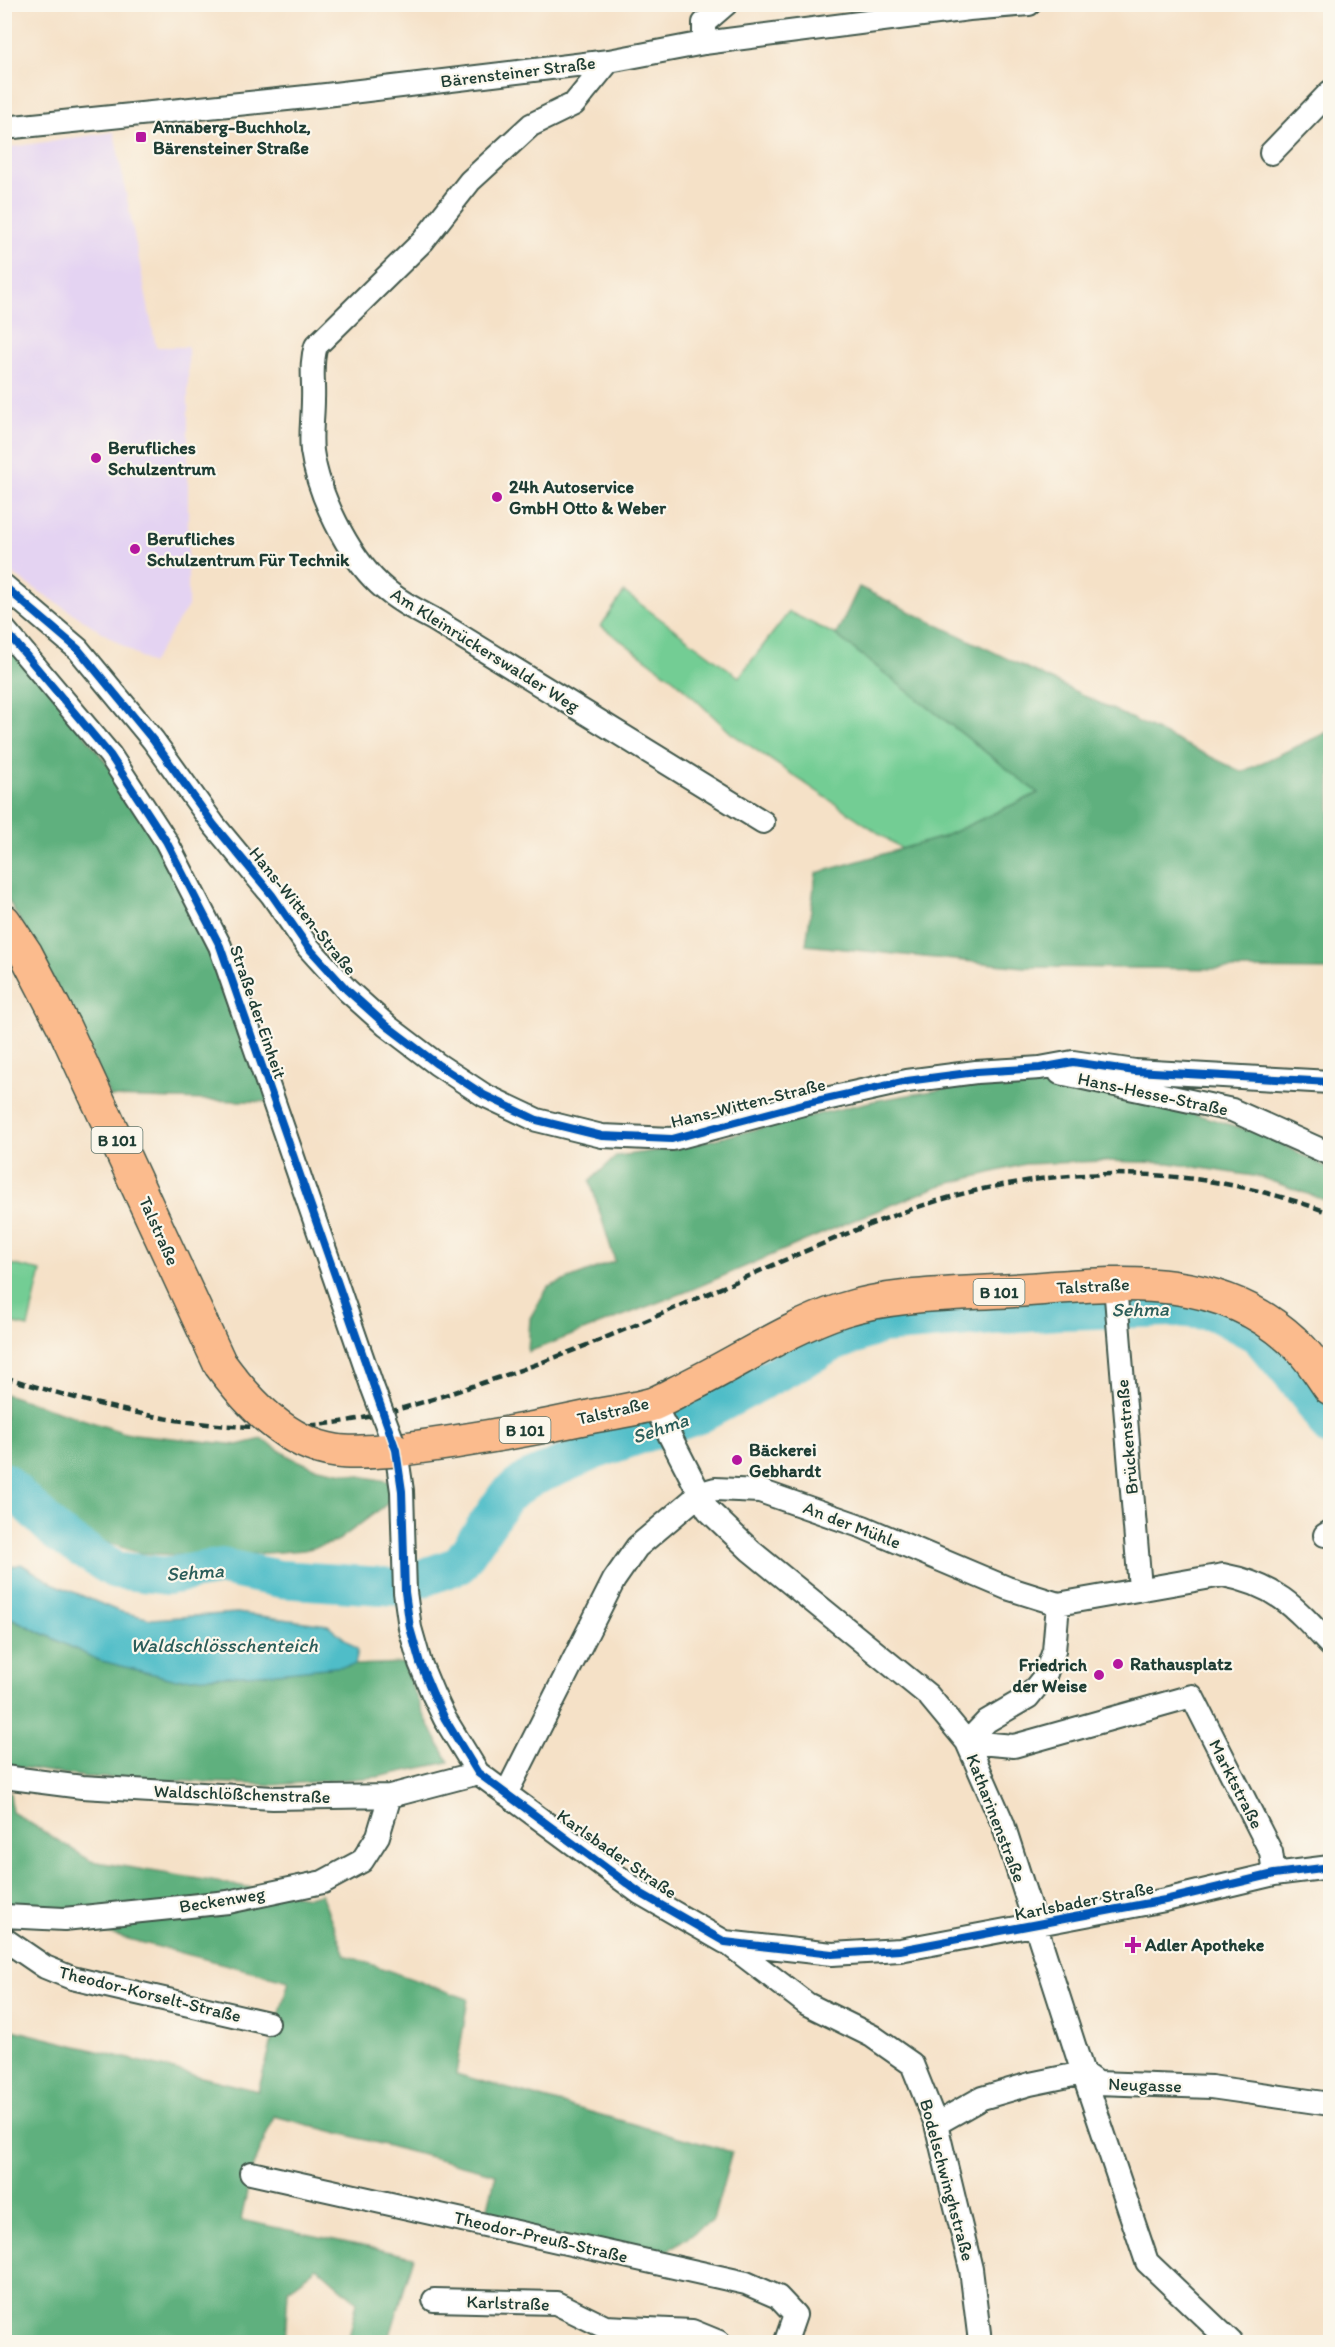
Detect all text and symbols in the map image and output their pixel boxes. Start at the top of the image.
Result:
street label: Bärensteiner Straße [439,52,597,92]
place label: Annaberg-Buchholz, Bärensteiner Straße [152,116,311,159]
marker: Annaberg-Buchholz, Bärensteiner Straße [134,130,148,144]
place label: Berufliches Schulzentrum [108,437,216,480]
marker: Berufliches Schulzentrum [89,451,103,465]
place label: 24h Autoservice GmbH Otto & Weber [509,476,667,519]
marker: 24h Autoservice GmbH Otto & Weber [490,490,504,504]
place label: Berufliches Schulzentrum Für Technik [147,528,350,571]
marker: Berufliches Schulzentrum Für Technik [128,542,142,556]
street label: Am Kleinrückerswalder Weg [387,583,584,718]
street label: Hans-Witten-Straße [244,842,362,980]
street label: Straße der Einheit [225,942,291,1082]
street label: Hans-Hesse-Straße [1076,1067,1230,1121]
street label: Hans-Witten-Straße [668,1073,828,1133]
road number: B 101 [92,1127,142,1153]
street label: Talstraße [134,1193,184,1269]
street label: Talstraße [1056,1273,1130,1299]
road number: B 101 [974,1279,1024,1305]
water label: Sehma [1111,1296,1170,1321]
street label: Brückenstraße [1111,1379,1143,1495]
street label: Talstraße [575,1392,651,1430]
water label: Sehma [629,1407,692,1449]
road number: B 101 [500,1417,550,1443]
place label: Bäckerei Gebhardt [749,1439,822,1482]
marker: Bäckerei Gebhardt [730,1453,744,1467]
street label: An der Mühle [800,1496,904,1554]
water label: Sehma [165,1558,226,1586]
water label: Waldschlösschenteich [130,1633,319,1657]
place label: Rathausplatz [1130,1653,1233,1675]
place label: Friedrich der Weise [1013,1654,1088,1697]
marker: Rathausplatz [1111,1657,1125,1671]
marker: Friedrich der Weise [1092,1668,1106,1682]
street label: Marktstraße [1204,1736,1268,1832]
street label: Katharinenstraße [961,1751,1031,1885]
street label: Waldschlößchenstraße [153,1780,331,1808]
street label: Karlsbader Straße [553,1804,681,1904]
street label: Karlsbader Straße [1012,1877,1156,1925]
street label: Beckenweg [177,1882,267,1918]
place label: Adler Apotheke [1144,1934,1265,1956]
marker: Adler Apotheke [1126,1938,1140,1952]
street label: Theodor-Korselt-Straße [57,1961,243,2027]
street label: Neugasse [1108,2073,1182,2097]
street label: Bodelschwinghstraße [915,2097,979,2263]
street label: Theodor-Preuß-Straße [452,2206,630,2268]
street label: Karlstraße [466,2291,550,2315]

